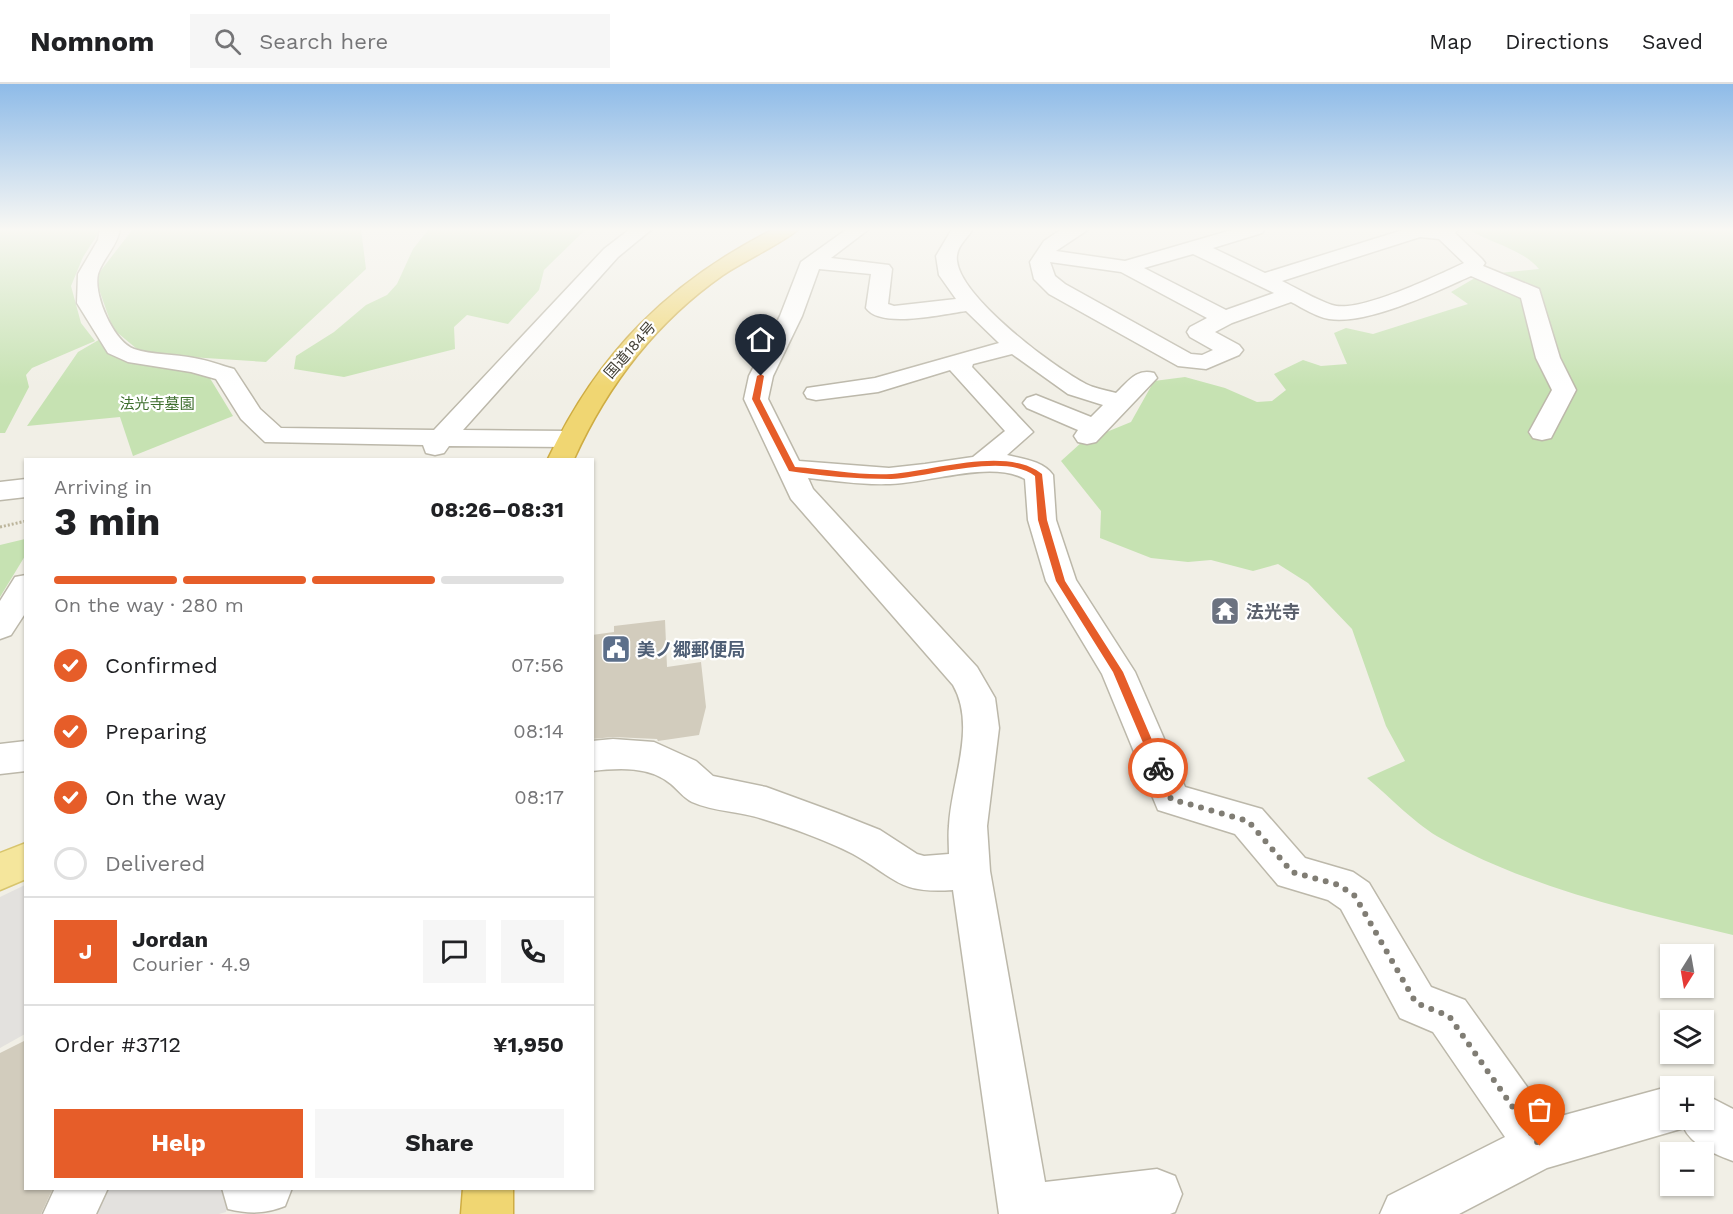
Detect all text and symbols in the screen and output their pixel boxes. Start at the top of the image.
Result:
search box [190,14,610,68]
text: Nomnom [30,25,154,58]
icon: search [211,25,244,58]
text: Search here [259,29,388,54]
text: Map [1429,29,1472,54]
text: Directions [1505,29,1609,54]
text: Saved [1642,29,1703,54]
pin [735,314,786,376]
street label: 国道184号 [600,318,660,382]
icon: home [744,323,777,356]
park label: 法光寺墓園 [119,395,195,413]
text: Arriving in [54,475,152,499]
text: 08:26–08:31 [430,497,564,522]
text: 3 min [54,499,161,544]
text: On the way · 280 m [54,593,244,617]
temple icon: 法光寺 [1209,595,1241,627]
place label: 法光寺 [1246,601,1300,622]
public building icon: 美ノ郷郵便局 [600,633,632,665]
place label: 美ノ郷郵便局 [637,639,745,660]
icon: check [54,649,87,682]
text: Confirmed [105,653,218,678]
text: 07:56 [511,653,564,677]
icon: check [54,715,87,748]
text: Preparing [105,719,206,744]
text: 08:14 [513,719,564,743]
courier [1128,738,1188,798]
icon: bike [1142,752,1175,785]
icon: check [54,781,87,814]
text: On the way [105,785,226,810]
text: 08:17 [514,785,564,809]
text: Delivered [105,851,205,876]
button: chat [423,920,486,983]
button: phone [501,920,564,983]
text: Jordan [132,927,208,952]
text: J [79,939,92,964]
north arrow [1660,944,1714,998]
map controls [1660,944,1714,1196]
text: Courier · 4.9 [132,952,251,976]
button: layers [1660,1010,1714,1064]
text: Order #3712 [54,1032,181,1057]
text: ¥1,950 [493,1032,564,1057]
button: + [1660,1076,1714,1130]
pin [1514,1084,1565,1146]
icon: bag [1523,1093,1556,1126]
button: Help [54,1109,303,1178]
button: Share [315,1109,564,1178]
button: − [1660,1142,1714,1196]

